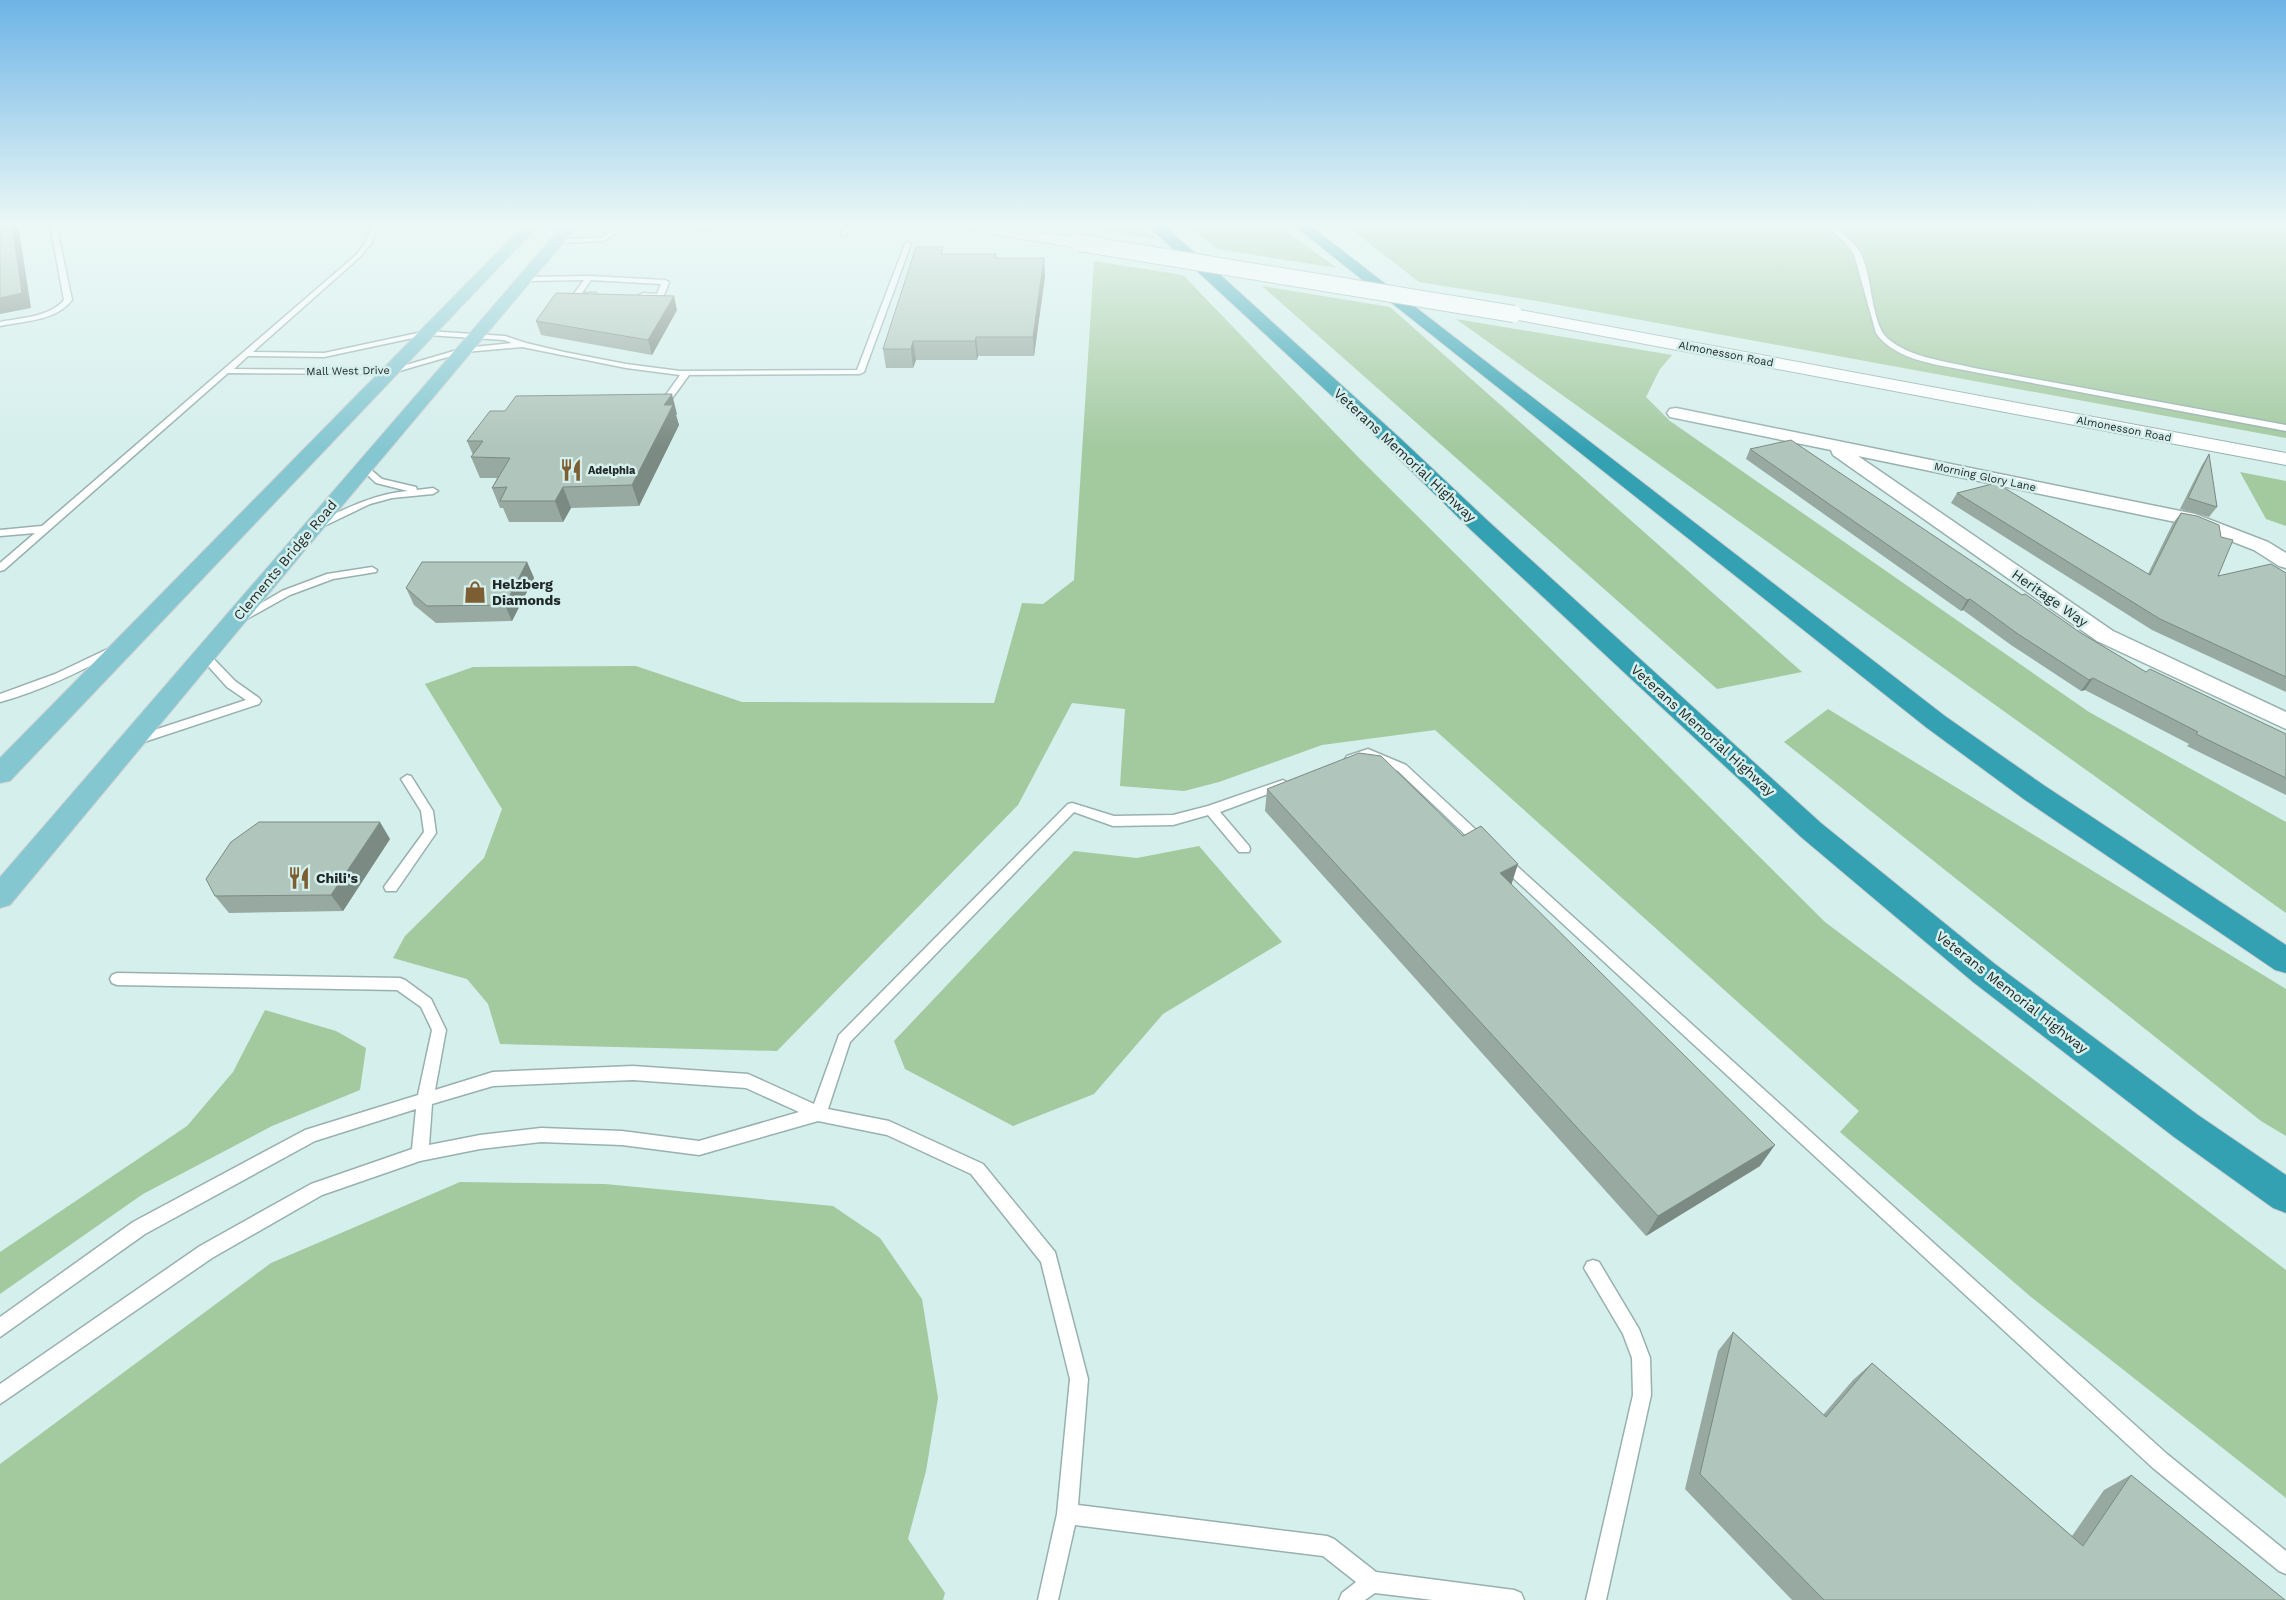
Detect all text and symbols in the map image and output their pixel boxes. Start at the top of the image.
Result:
street label: Almonesson Road [1677,338,1775,370]
street label: Mall West Drive [306,364,390,378]
street label: Veterans Memorial Highway [1331,385,1480,526]
street label: Almonesson Road [2075,413,2173,445]
restaurant icon: Adelphia [558,457,584,483]
street label: Morning Glory Lane [1933,460,2037,494]
place label: Adelphia [588,464,636,477]
street label: Clements Bridge Road [230,497,340,623]
street label: Heritage Way [2009,566,2092,631]
place label: Helzberg Diamonds [492,576,561,608]
shop icon: Helzberg Diamonds [462,579,488,605]
street label: Veterans Memorial Highway [1628,661,1779,799]
restaurant icon: Chili's [286,865,312,891]
place label: Chili's [316,870,359,886]
street label: Veterans Memorial Highway [1933,928,2092,1057]

